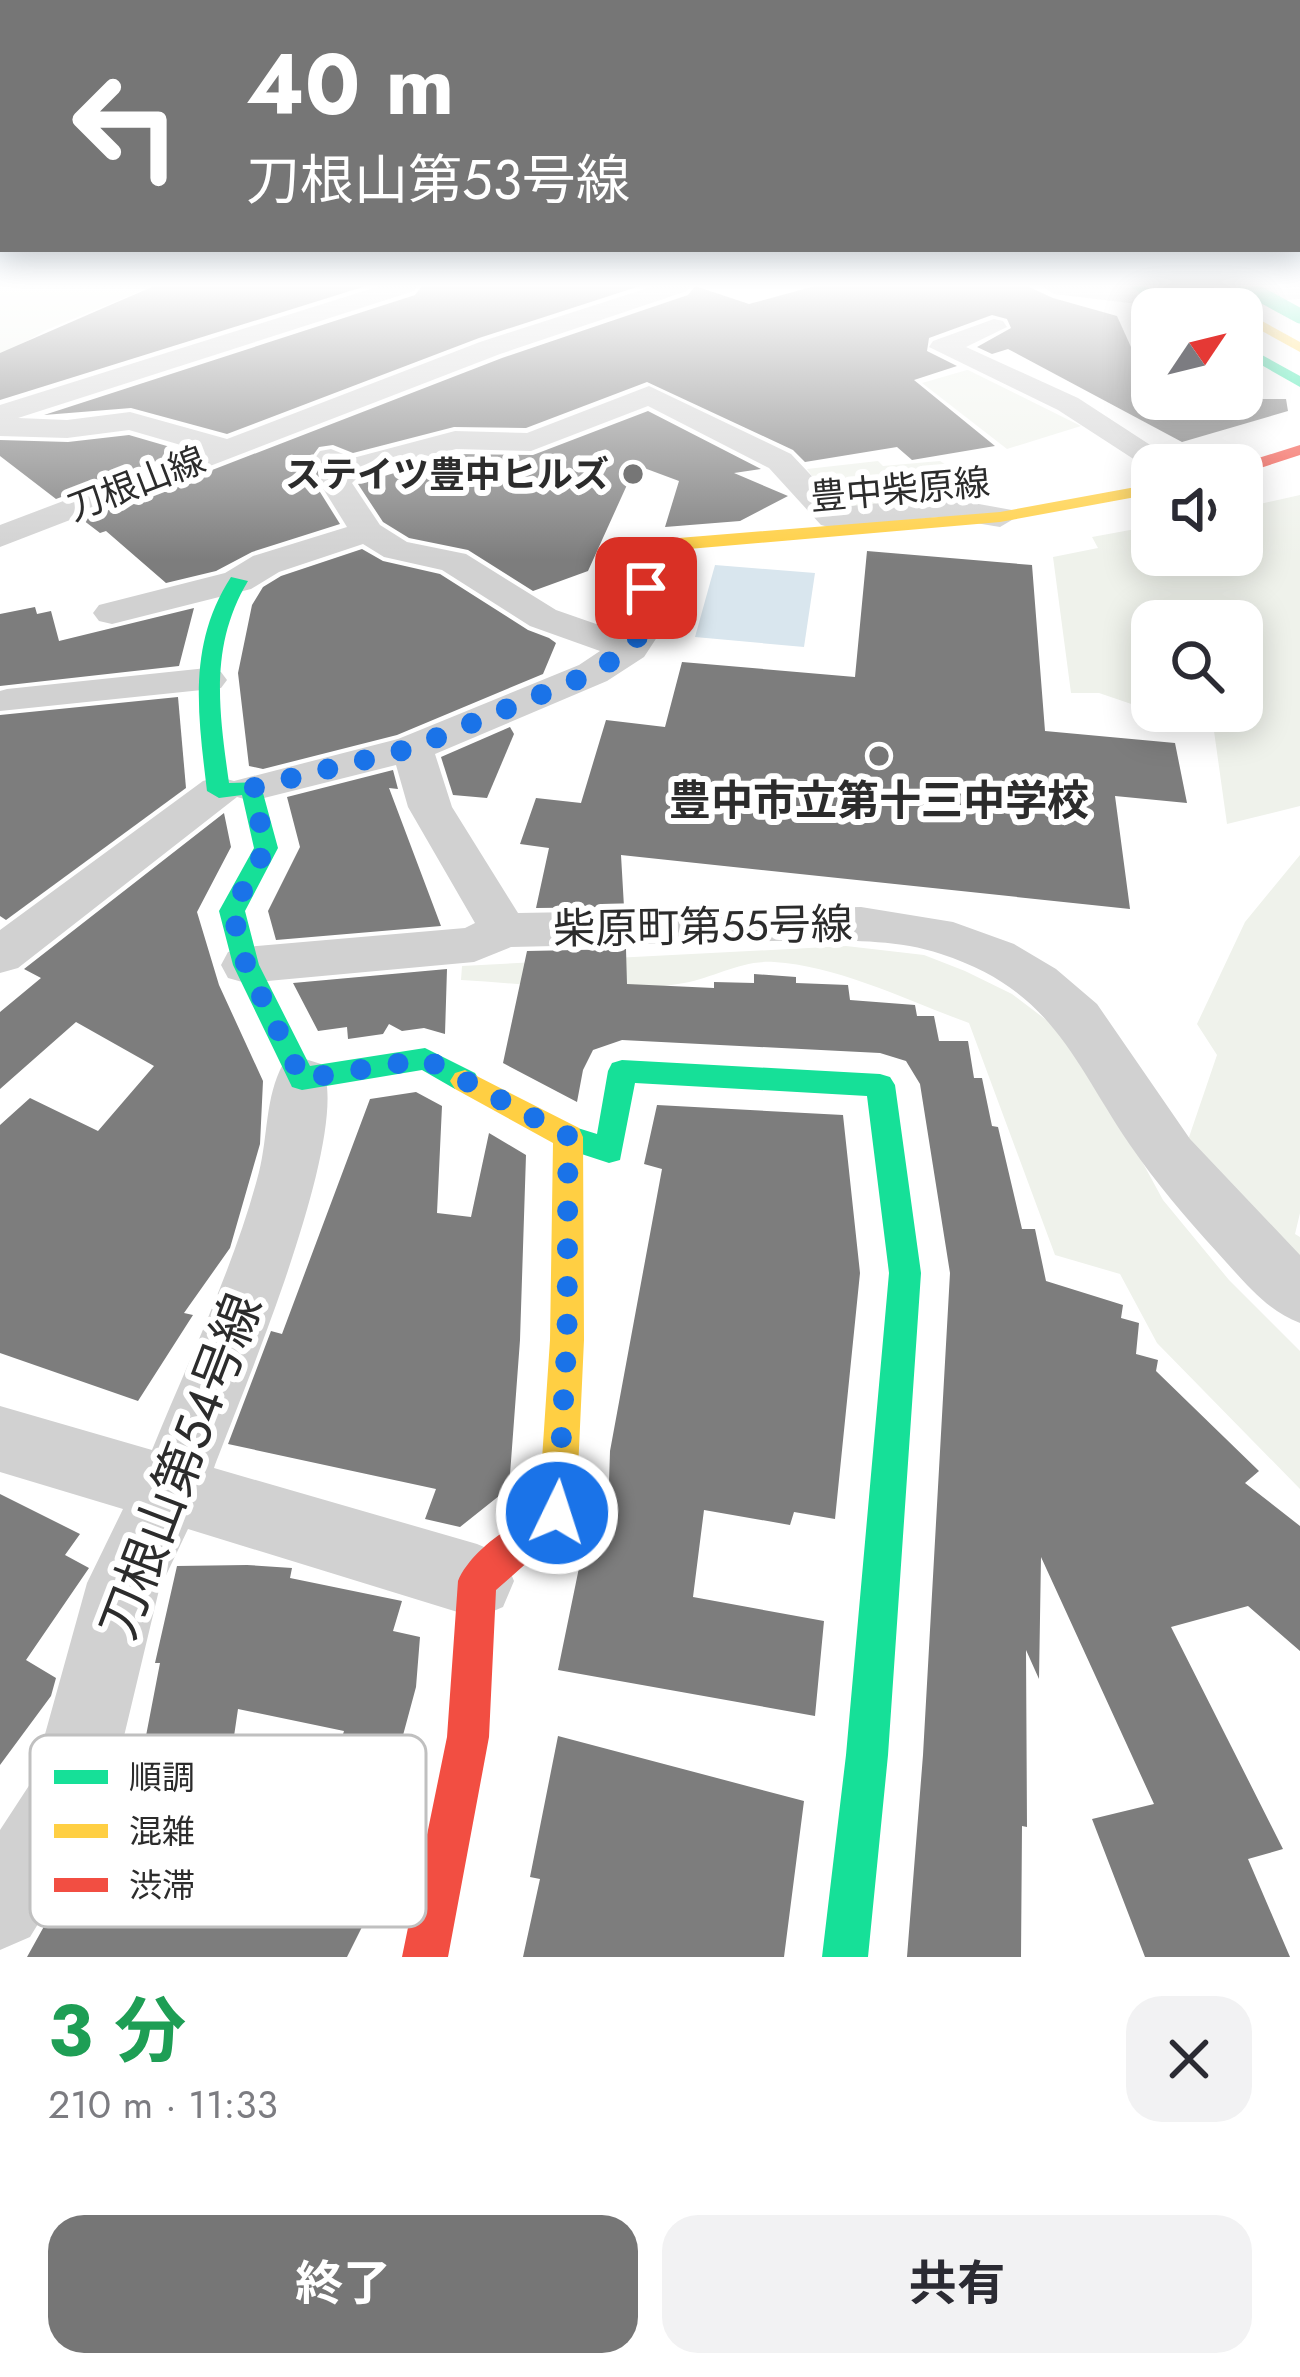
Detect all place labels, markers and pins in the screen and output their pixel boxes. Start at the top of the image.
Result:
place label: ステイツ豊中ヒルズ [285,448,609,500]
marker: ステイツ豊中ヒルズ [620,461,646,487]
pin [595,537,697,639]
marker: 豊中市立第十三中学校 [866,743,892,769]
place label: 豊中市立第十三中学校 [669,770,1089,831]

